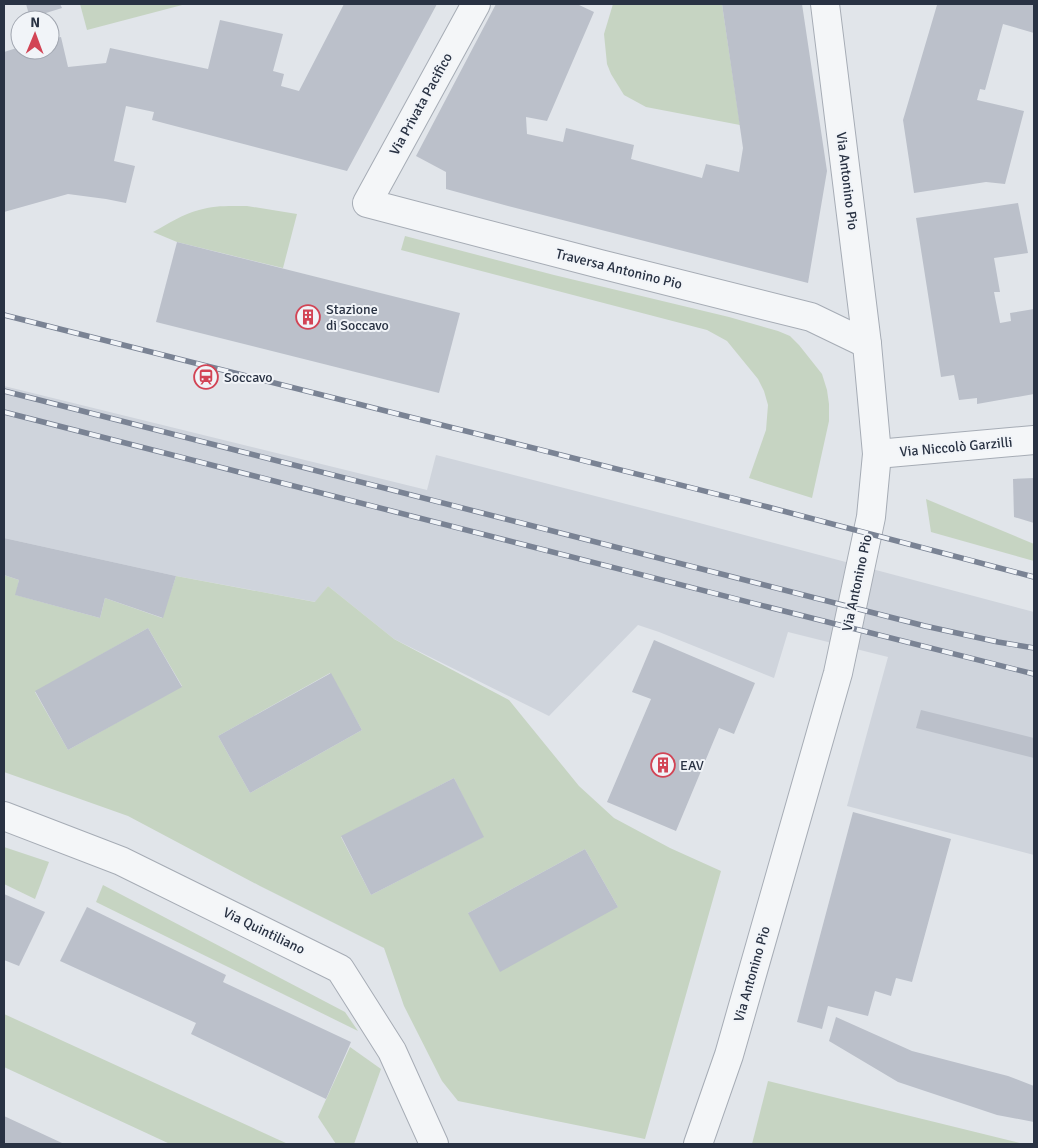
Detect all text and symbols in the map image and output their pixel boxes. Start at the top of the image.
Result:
north arrow [10,10,60,60]
text: N [30,14,40,31]
street label: Via Privata Pacifico [386,50,456,158]
street label: Via Antonino Pio [833,131,861,231]
street label: Traversa Antonino Pio [554,245,684,293]
place label: Stazione di Soccavo [326,301,389,334]
building icon: Stazione di Soccavo [295,304,321,330]
station icon: Soccavo [193,364,219,390]
place label: Soccavo [224,369,273,386]
street label: Via Niccolò Garzilli [899,434,1013,460]
street label: Via Antonino Pio [838,533,876,633]
building icon: EAV [650,752,676,778]
place label: EAV [680,757,704,774]
street label: Via Quintiliano [220,904,308,958]
street label: Via Antonino Pio [730,924,774,1024]

